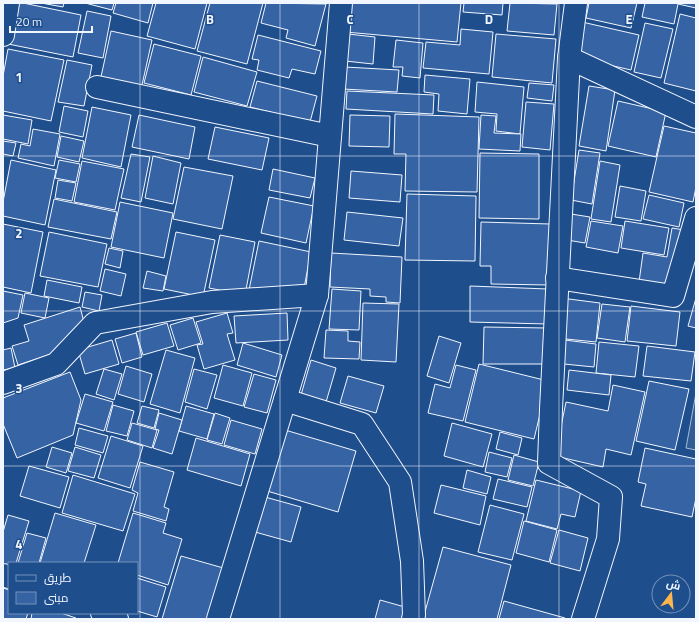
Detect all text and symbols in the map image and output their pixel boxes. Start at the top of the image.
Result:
scale bar [10,8,92,34]
text: B [206,9,214,29]
text: C [346,9,354,29]
text: D [485,9,493,29]
text: E [625,9,633,29]
text: 20 m [16,12,42,31]
text: 1 [15,67,23,87]
text: 2 [15,223,23,243]
text: 3 [15,378,23,398]
text: 4 [15,534,23,554]
legend [8,562,138,614]
text: طريق [44,568,72,587]
north arrow [651,574,691,614]
text: ش [665,575,683,594]
text: مبنى [44,588,69,607]

